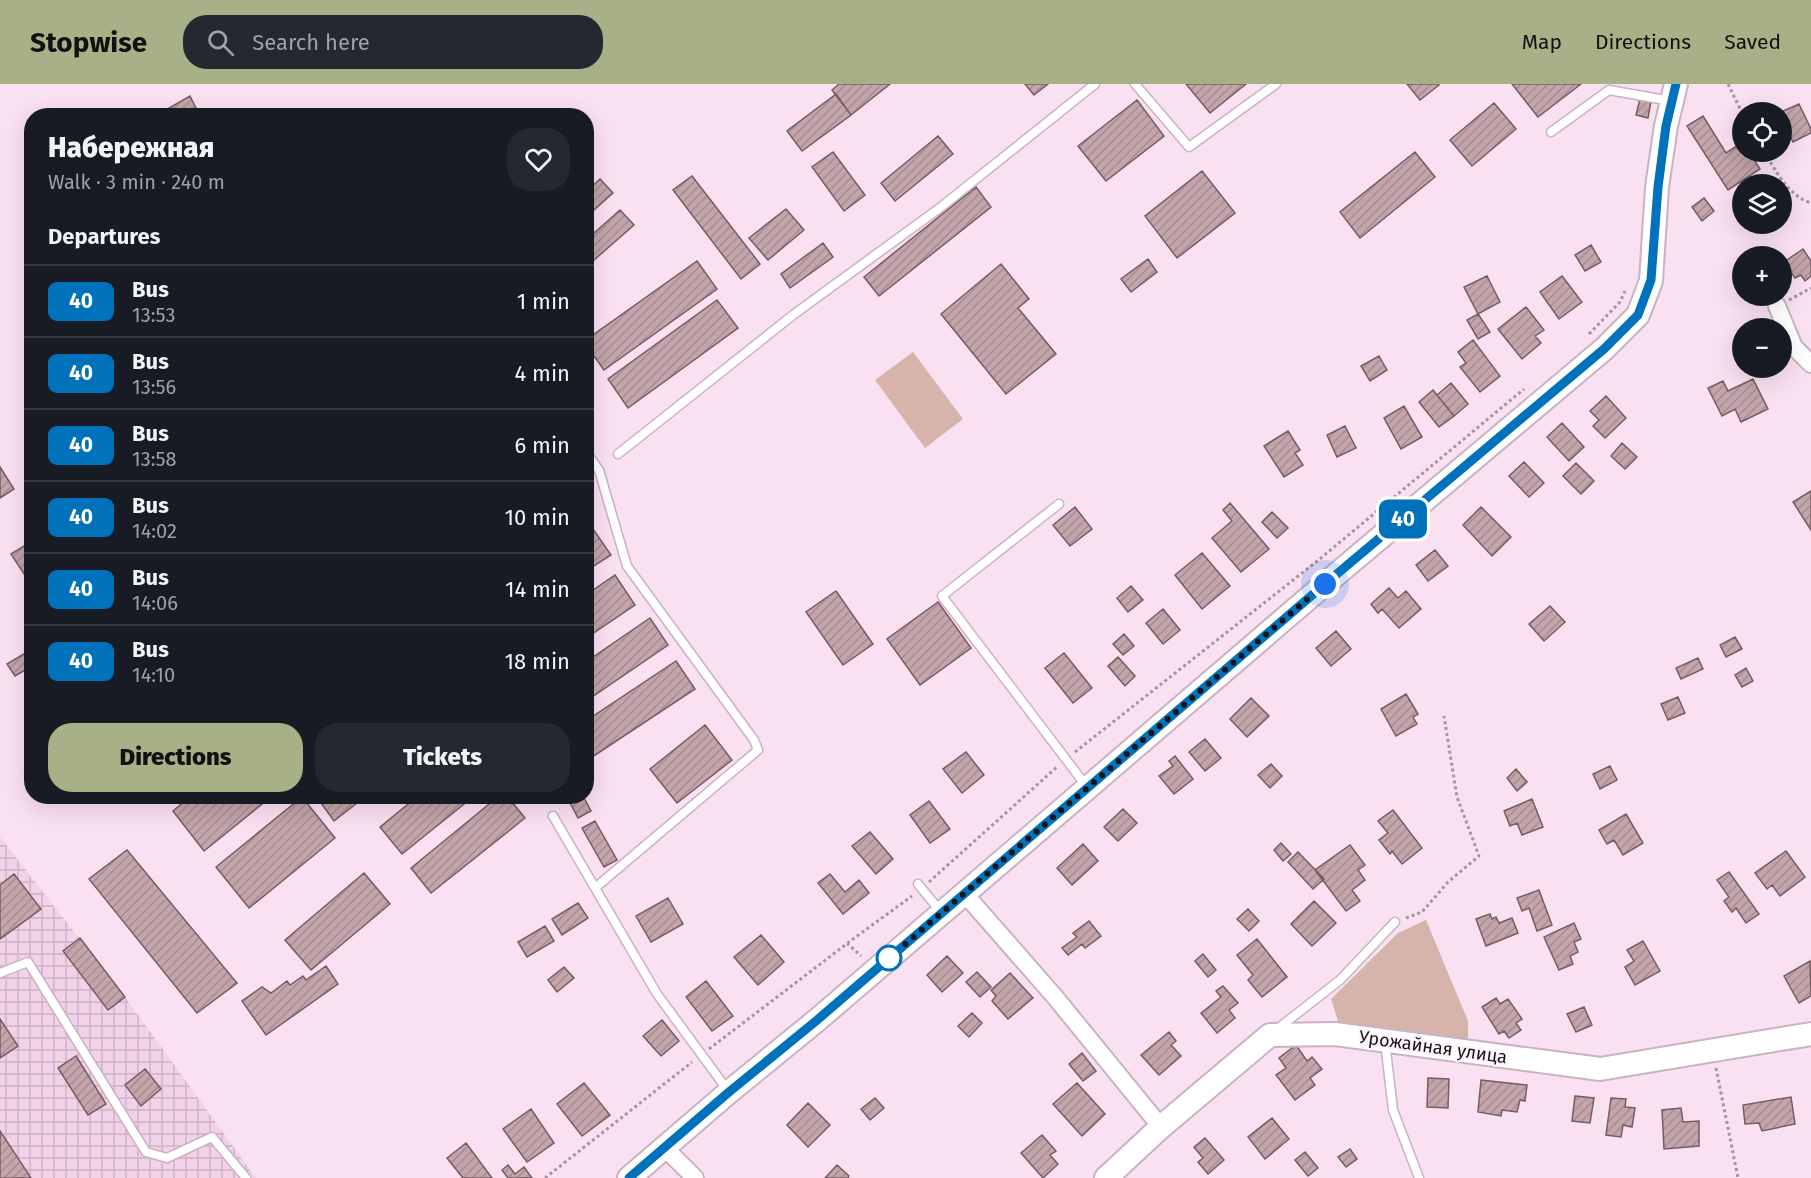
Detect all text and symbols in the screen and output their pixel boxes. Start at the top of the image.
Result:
search box [183,15,603,69]
text: Stopwise [30,26,147,59]
icon: search [204,26,237,59]
text: Search here [252,29,370,56]
text: Map [1522,29,1562,55]
text: Directions [1595,29,1691,55]
text: Saved [1724,29,1781,55]
map controls [1732,102,1792,378]
button: locate [1732,102,1792,162]
button: heart [507,128,570,191]
text: Набережная [48,131,214,164]
text: Walk · 3 min · 240 m [48,170,225,194]
button: layers [1732,174,1792,234]
text: Departures [48,223,160,250]
button: + [1732,246,1792,306]
text: Bus [132,276,169,303]
text: 40 [69,288,93,314]
text: 1 min [517,288,570,315]
text: 13:53 [132,303,175,327]
button: − [1732,318,1792,378]
text: Bus [132,348,169,375]
text: 40 [69,360,93,386]
text: 4 min [515,360,570,387]
text: 13:56 [132,375,176,399]
text: Bus [132,420,169,447]
text: 40 [69,432,93,458]
text: 6 min [514,432,570,459]
text: 13:58 [132,447,177,471]
text: Bus [132,492,169,519]
line badge: 40 [1376,500,1430,538]
text: 40 [69,504,93,530]
text: 10 min [504,504,570,531]
text: 40 [1391,506,1415,532]
text: 14:02 [132,519,177,543]
text: Bus [132,564,169,591]
your location [1310,569,1340,599]
text: 40 [69,576,93,602]
text: 14 min [505,576,570,603]
text: 14:06 [132,591,178,615]
text: Bus [132,636,169,663]
text: 40 [69,648,93,674]
text: 18 min [505,648,570,675]
text: 14:10 [132,663,175,687]
button: Directions [48,723,303,792]
button: Tickets [315,723,570,792]
unlabelled marker [876,945,902,971]
street label: Урожайная улица [1358,1026,1508,1068]

